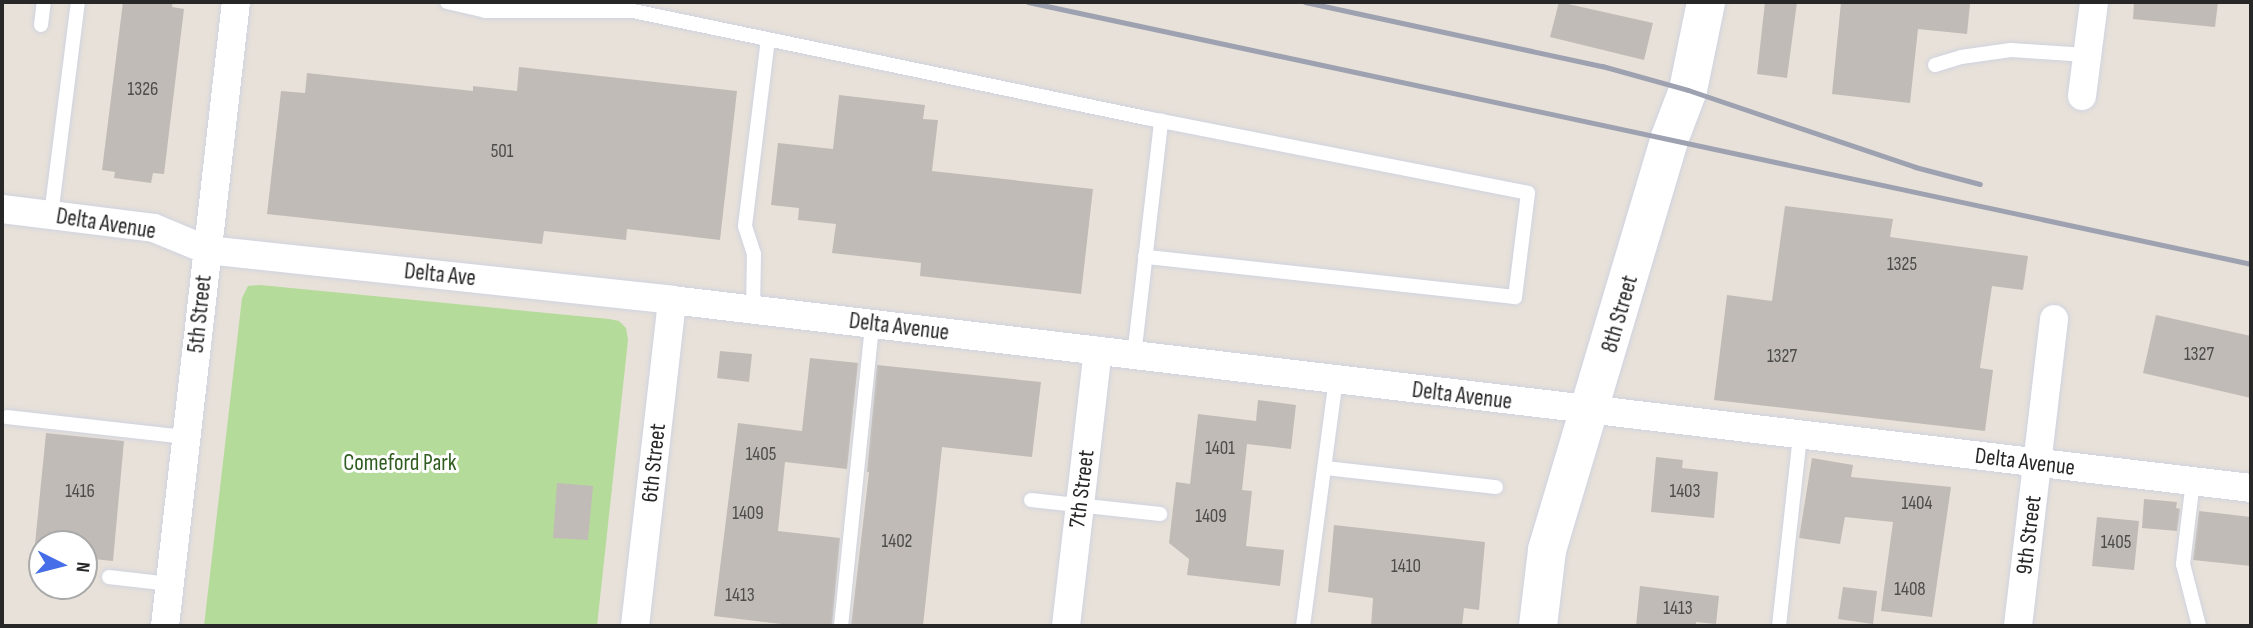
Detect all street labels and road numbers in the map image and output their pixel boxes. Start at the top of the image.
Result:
street label: Delta Avenue [54,203,158,245]
street label: Delta Ave [403,258,477,292]
street label: 8th Street [1596,272,1644,356]
street label: 5th Street [182,274,218,354]
street label: Delta Avenue [847,307,951,347]
street label: Delta Avenue [1410,376,1514,416]
street label: 6th Street [636,422,672,504]
street label: Delta Avenue [1973,442,2077,482]
street label: 7th Street [1064,448,1100,530]
street label: 9th Street [2010,494,2048,576]

